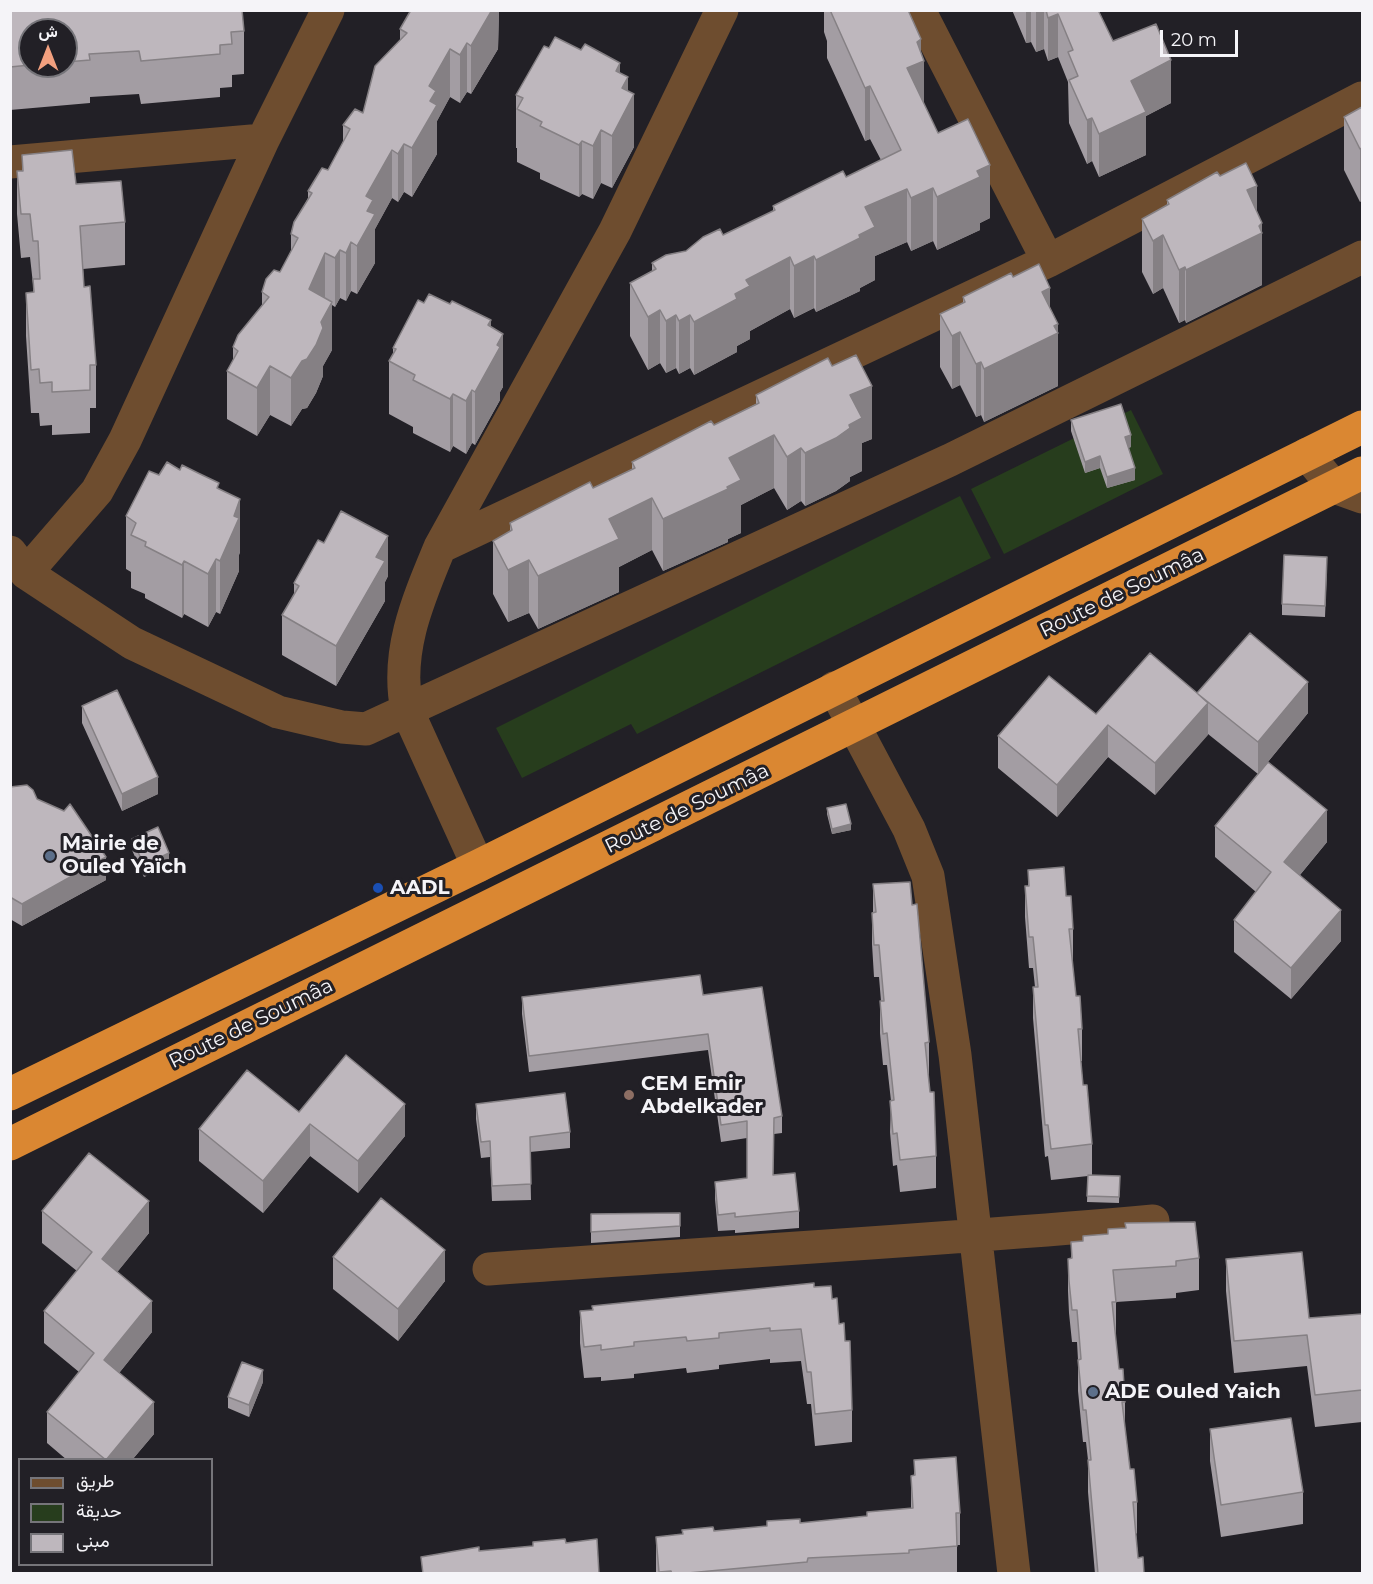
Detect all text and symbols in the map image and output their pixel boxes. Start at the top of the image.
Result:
north arrow [18,18,78,78]
scale bar [1163,18,1241,56]
text: ش [38,22,58,41]
text: 20 m [1171,29,1217,51]
street label: Route de Soumâa [1036,543,1208,643]
street label: Route de Soumâa [601,759,773,859]
place label: Mairie de Ouled Yaïch [62,832,187,879]
marker: Mairie de Ouled Yaïch [43,849,57,863]
place label: AADL [390,876,450,900]
marker: AADL [371,881,385,895]
street label: Route de Soumâa [165,974,337,1074]
place label: CEM Emir Abdelkader [641,1072,763,1119]
marker: CEM Emir Abdelkader [622,1088,636,1102]
place label: ADE Ouled Yaich [1105,1380,1281,1404]
marker: ADE Ouled Yaich [1086,1385,1100,1399]
legend [18,1458,213,1566]
text: طريق [76,1470,114,1492]
text: حديقة [76,1500,122,1522]
text: مبنى [76,1530,110,1552]

